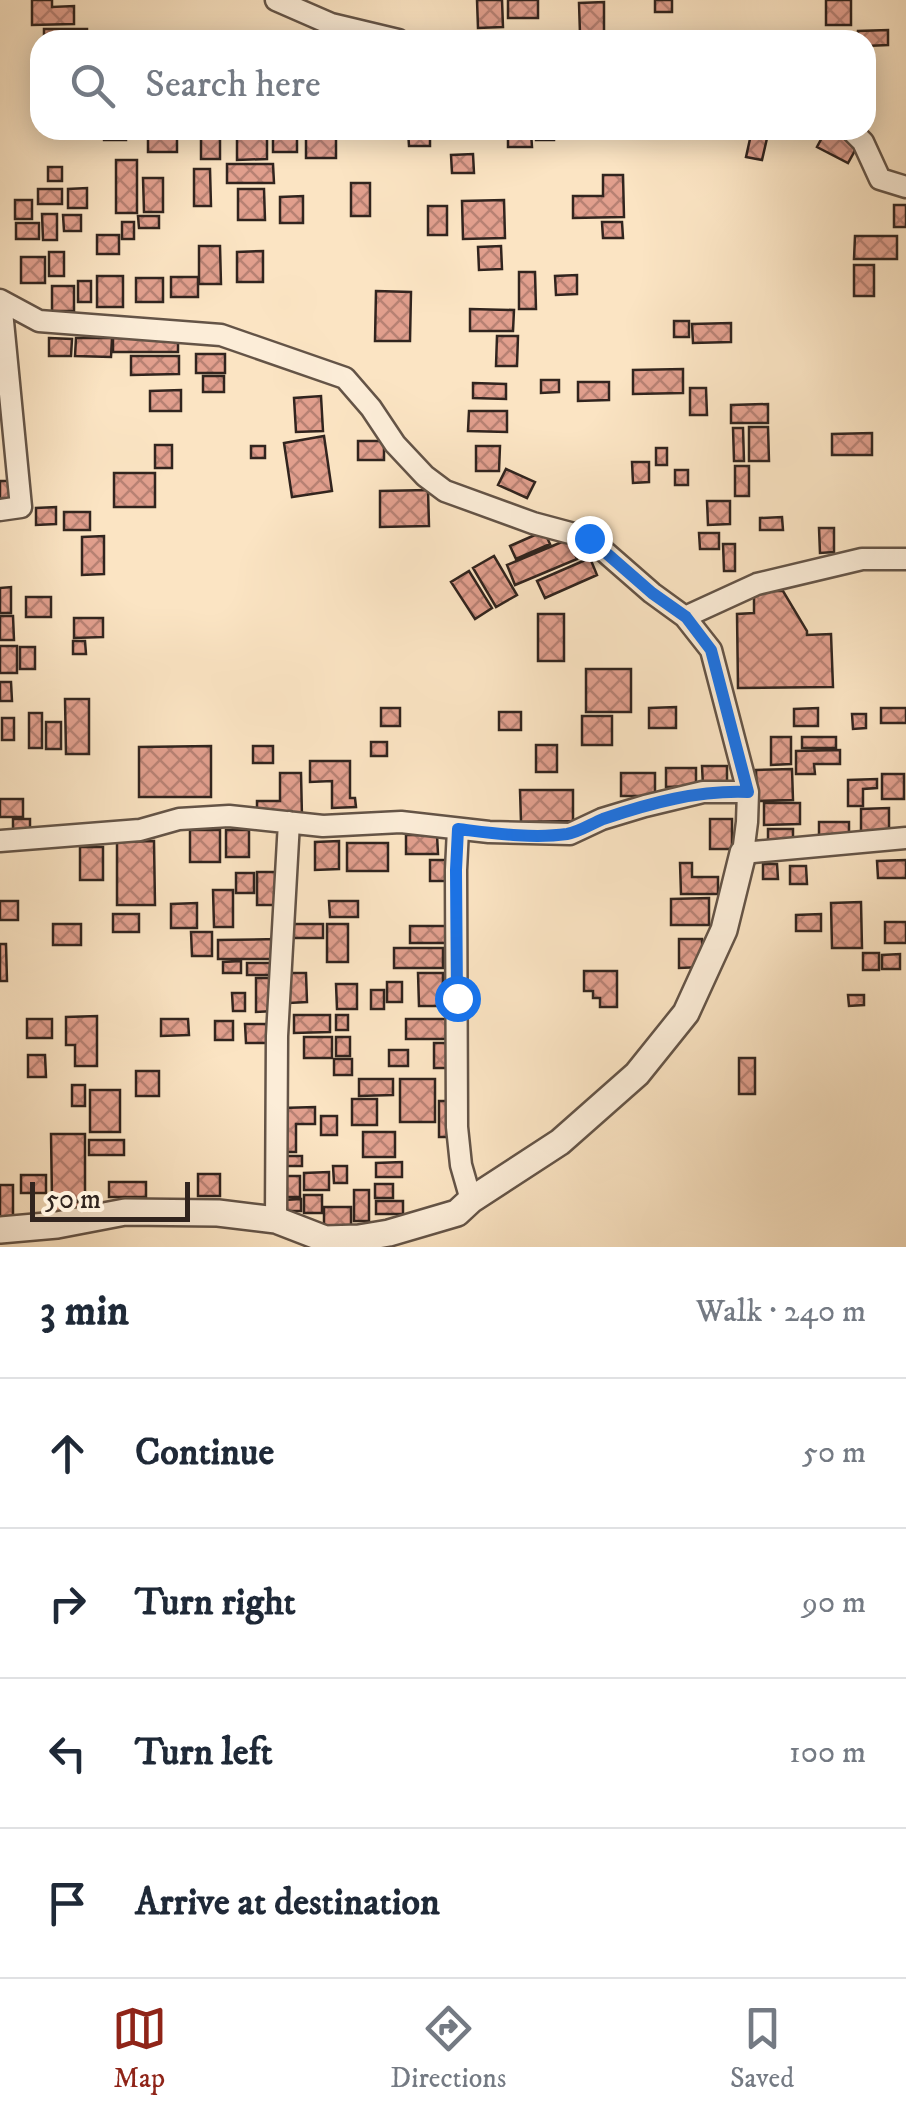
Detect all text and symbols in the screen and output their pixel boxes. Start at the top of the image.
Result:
search box [30,30,876,140]
icon: search [65,58,120,113]
text: Search here [145,61,321,109]
route end [567,516,613,562]
route start [435,976,481,1022]
scale bar [30,1177,190,1222]
text: 50 m [45,1182,101,1217]
text: 3 min [40,1286,129,1338]
text: Walk · 240 m [696,1292,866,1332]
icon: ahead [40,1426,95,1481]
text: Continue [135,1429,274,1477]
text: 50 m [802,1433,866,1473]
icon: right [40,1576,95,1631]
text: Turn right [135,1579,296,1627]
text: 90 m [802,1583,866,1623]
icon: left [40,1726,95,1781]
text: Turn left [135,1729,273,1777]
text: 100 m [789,1733,866,1773]
icon: arrive [40,1876,95,1931]
text: Arrive at destination [135,1879,440,1927]
tab: Map [112,2001,167,2096]
tab: Directions [390,2001,506,2096]
tab: Saved [730,2001,794,2096]

